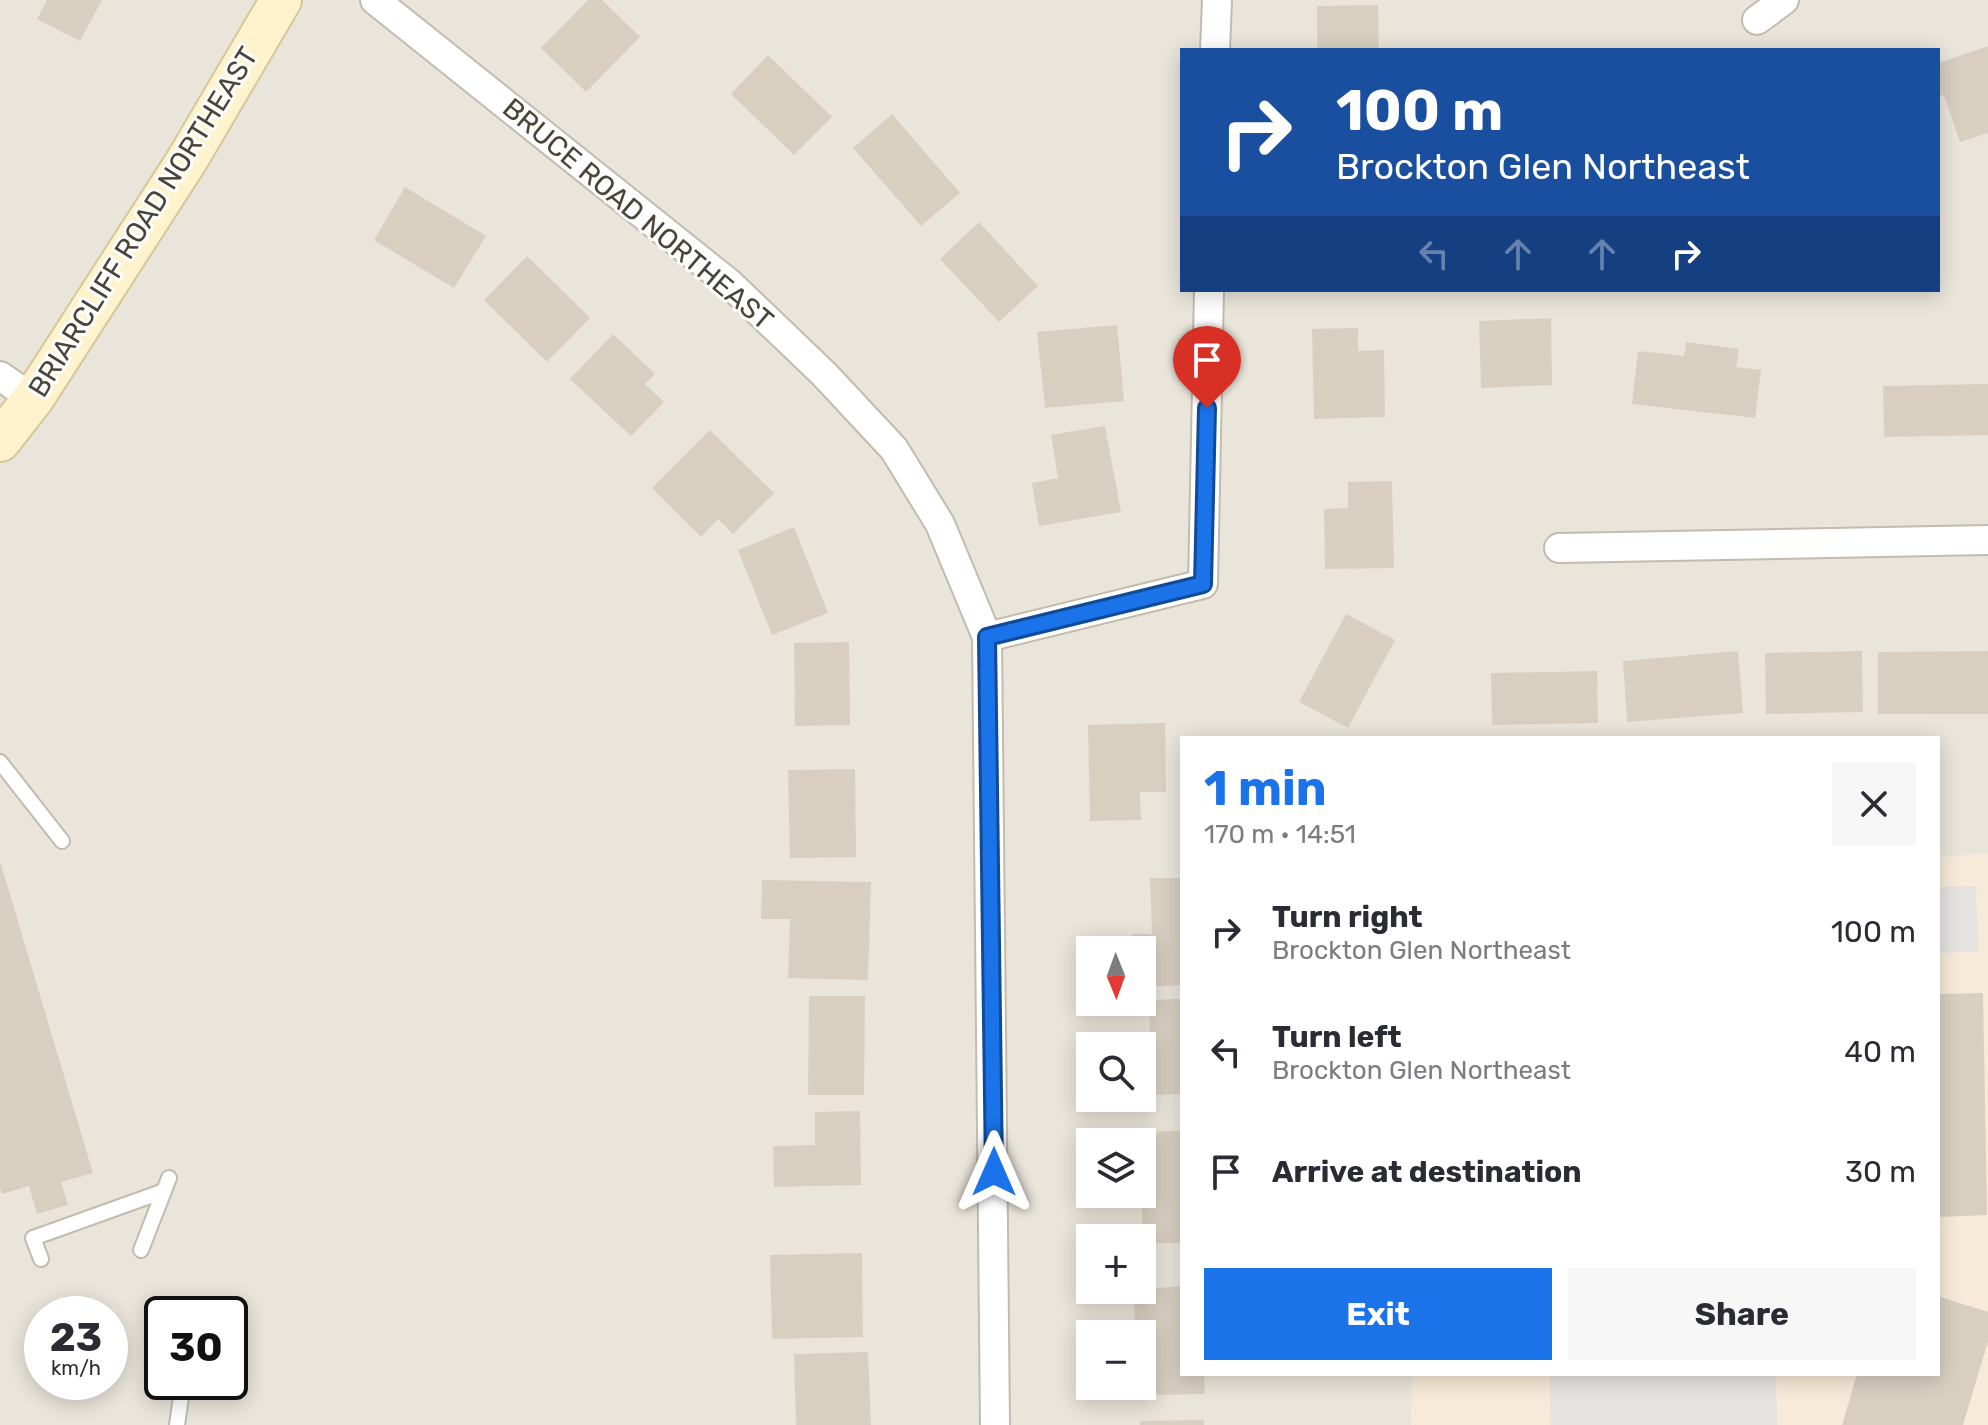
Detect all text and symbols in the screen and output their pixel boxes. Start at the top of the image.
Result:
street label: BRIARCLIFF ROAD NORTHEAST [21,41,265,403]
text: 100 m [1336,78,1503,144]
icon: right [1204,80,1308,184]
street label: BRUCE ROAD NORTHEAST [496,91,780,337]
text: Brockton Glen Northeast [1336,145,1750,188]
icon: left [1412,232,1456,276]
icon: ahead [1496,232,1540,276]
icon: ahead [1580,232,1624,276]
icon: right [1664,232,1708,276]
pin [1173,326,1241,408]
icon: arrive [1185,338,1229,382]
text: 1 min [1204,760,1327,817]
button: close [1832,762,1916,846]
text: 170 m · 14:51 [1204,819,1356,850]
text: Turn right [1272,899,1423,935]
icon: right [1204,910,1248,954]
text: 100 m [1831,914,1916,950]
text: Brockton Glen Northeast [1272,935,1571,966]
north arrow [1076,936,1156,1016]
map controls [1076,936,1156,1400]
text: Turn left [1272,1019,1402,1055]
icon: left [1204,1030,1248,1074]
button: search [1076,1032,1156,1112]
text: 40 m [1844,1034,1916,1070]
text: Brockton Glen Northeast [1272,1055,1571,1086]
button: layers [1076,1128,1156,1208]
position arrow [952,1130,1036,1214]
icon: arrive [1204,1150,1248,1194]
text: Arrive at destination [1272,1154,1582,1190]
text: 30 m [1845,1154,1916,1190]
button: + [1076,1224,1156,1304]
button: Exit [1204,1268,1552,1360]
button: Share [1568,1268,1916,1360]
speed limit sign: 30 [144,1296,248,1400]
text: 23 [50,1314,102,1361]
button: − [1076,1320,1156,1400]
text: km/h [51,1356,101,1380]

